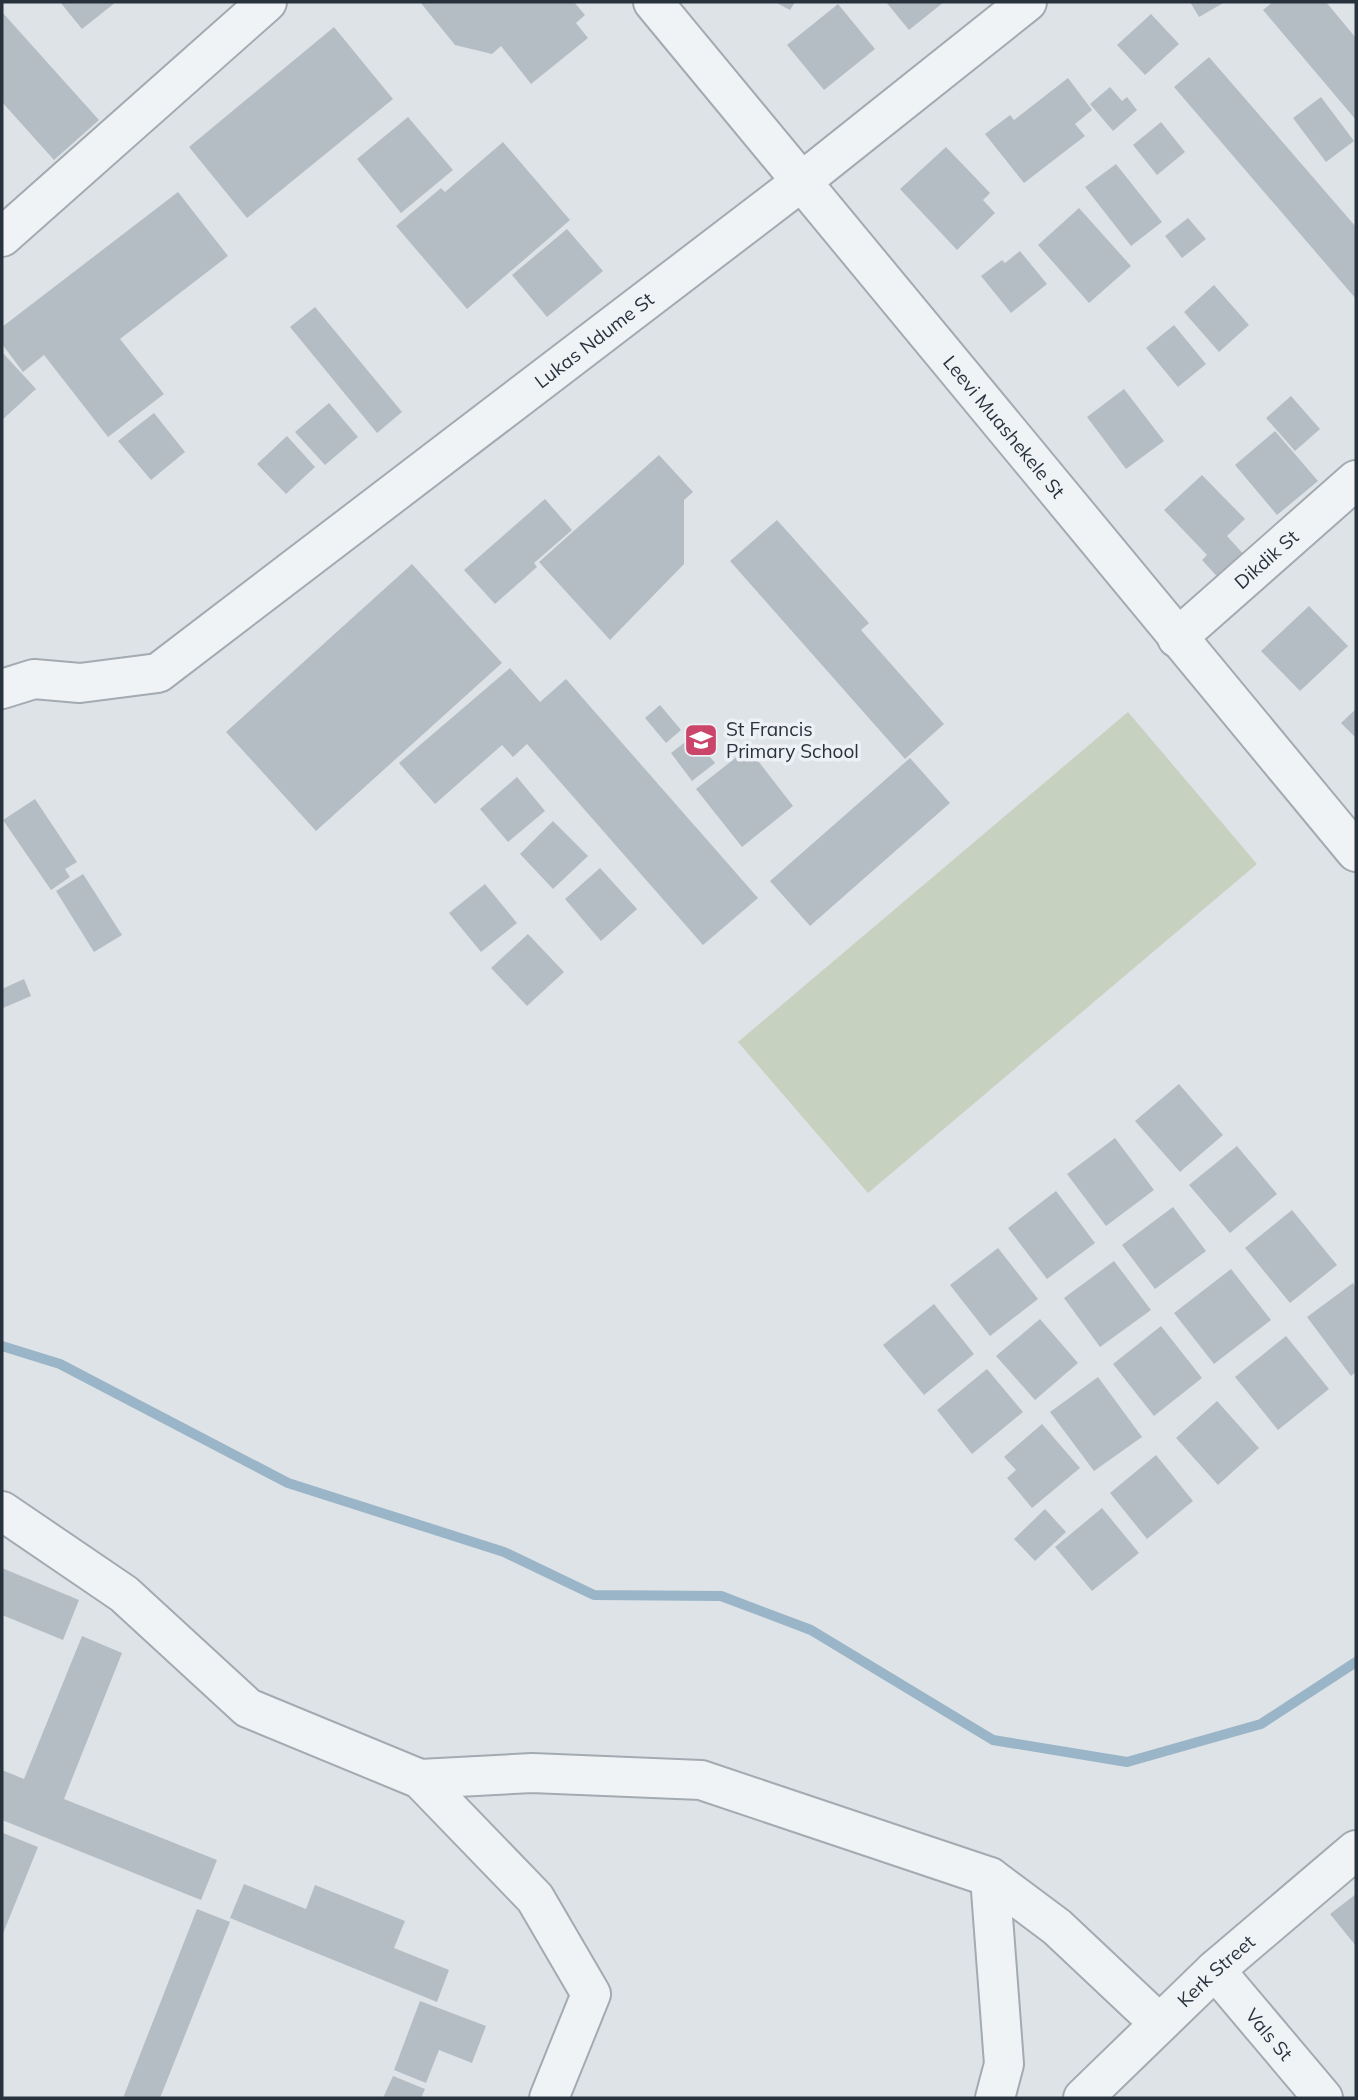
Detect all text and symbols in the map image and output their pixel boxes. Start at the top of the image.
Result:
street label: Lukas Ndume St [530,287,659,393]
street label: Leevi Muashekele St [938,350,1070,503]
street label: Dikdik St [1229,524,1303,594]
place label: St Francis Primary School [726,717,859,763]
school or university icon: St Francis Primary School [682,721,720,759]
street label: Kerk Street [1172,1929,1260,2012]
street label: Vals St [1240,2003,1298,2066]

